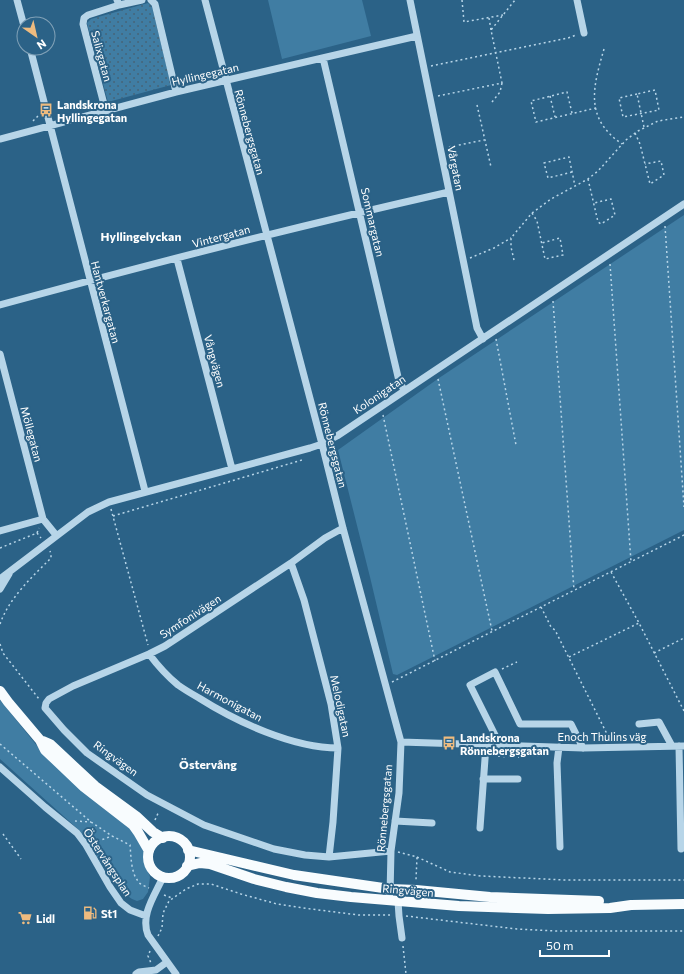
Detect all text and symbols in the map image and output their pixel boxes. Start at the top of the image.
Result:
north arrow [16,16,56,56]
street label: Salixgatan [89,29,115,83]
text: N [35,37,49,52]
street label: Hyllingegatan [170,60,240,88]
street label: Rönnebergsgatan [232,88,268,176]
place label: Landskrona Hyllingegatan [57,98,127,124]
bus stop icon: Landskrona Hyllingegatan [38,102,54,118]
street label: Vårgatan [445,145,467,191]
street label: Sommargatan [359,186,387,258]
street label: Vintergatan [191,222,251,250]
district label: Hyllingelyckan [101,229,181,243]
street label: Hantverkargatan [89,259,123,345]
street label: Vångvägen [202,333,228,389]
street label: Kolonigatan [350,372,408,416]
street label: Rönnebergsgatan [316,401,350,489]
street label: Möllegatan [18,405,46,463]
street label: Symfonivägen [157,591,223,641]
street label: Melodigatan [328,674,354,738]
street label: Harmonigatan [195,678,265,724]
street label: Enoch Thulins väg [558,730,647,743]
place label: Landskrona Rönnebergsgatan [460,731,549,757]
bus stop icon: Landskrona Rönnebergsgatan [441,735,457,751]
street label: Ringvägen [91,738,141,778]
district label: Östervång [179,757,237,771]
street label: Rönnebergsgatan [374,764,394,852]
street label: Östervångsplan [81,825,136,898]
street label: Ringvägen [382,881,434,899]
fuel station icon: St1 [82,905,98,921]
place label: St1 [101,907,117,920]
supermarket icon: Lidl [17,910,33,926]
place label: Lidl [36,912,55,925]
scale bar [540,932,609,958]
text: 50 m [546,938,574,952]

